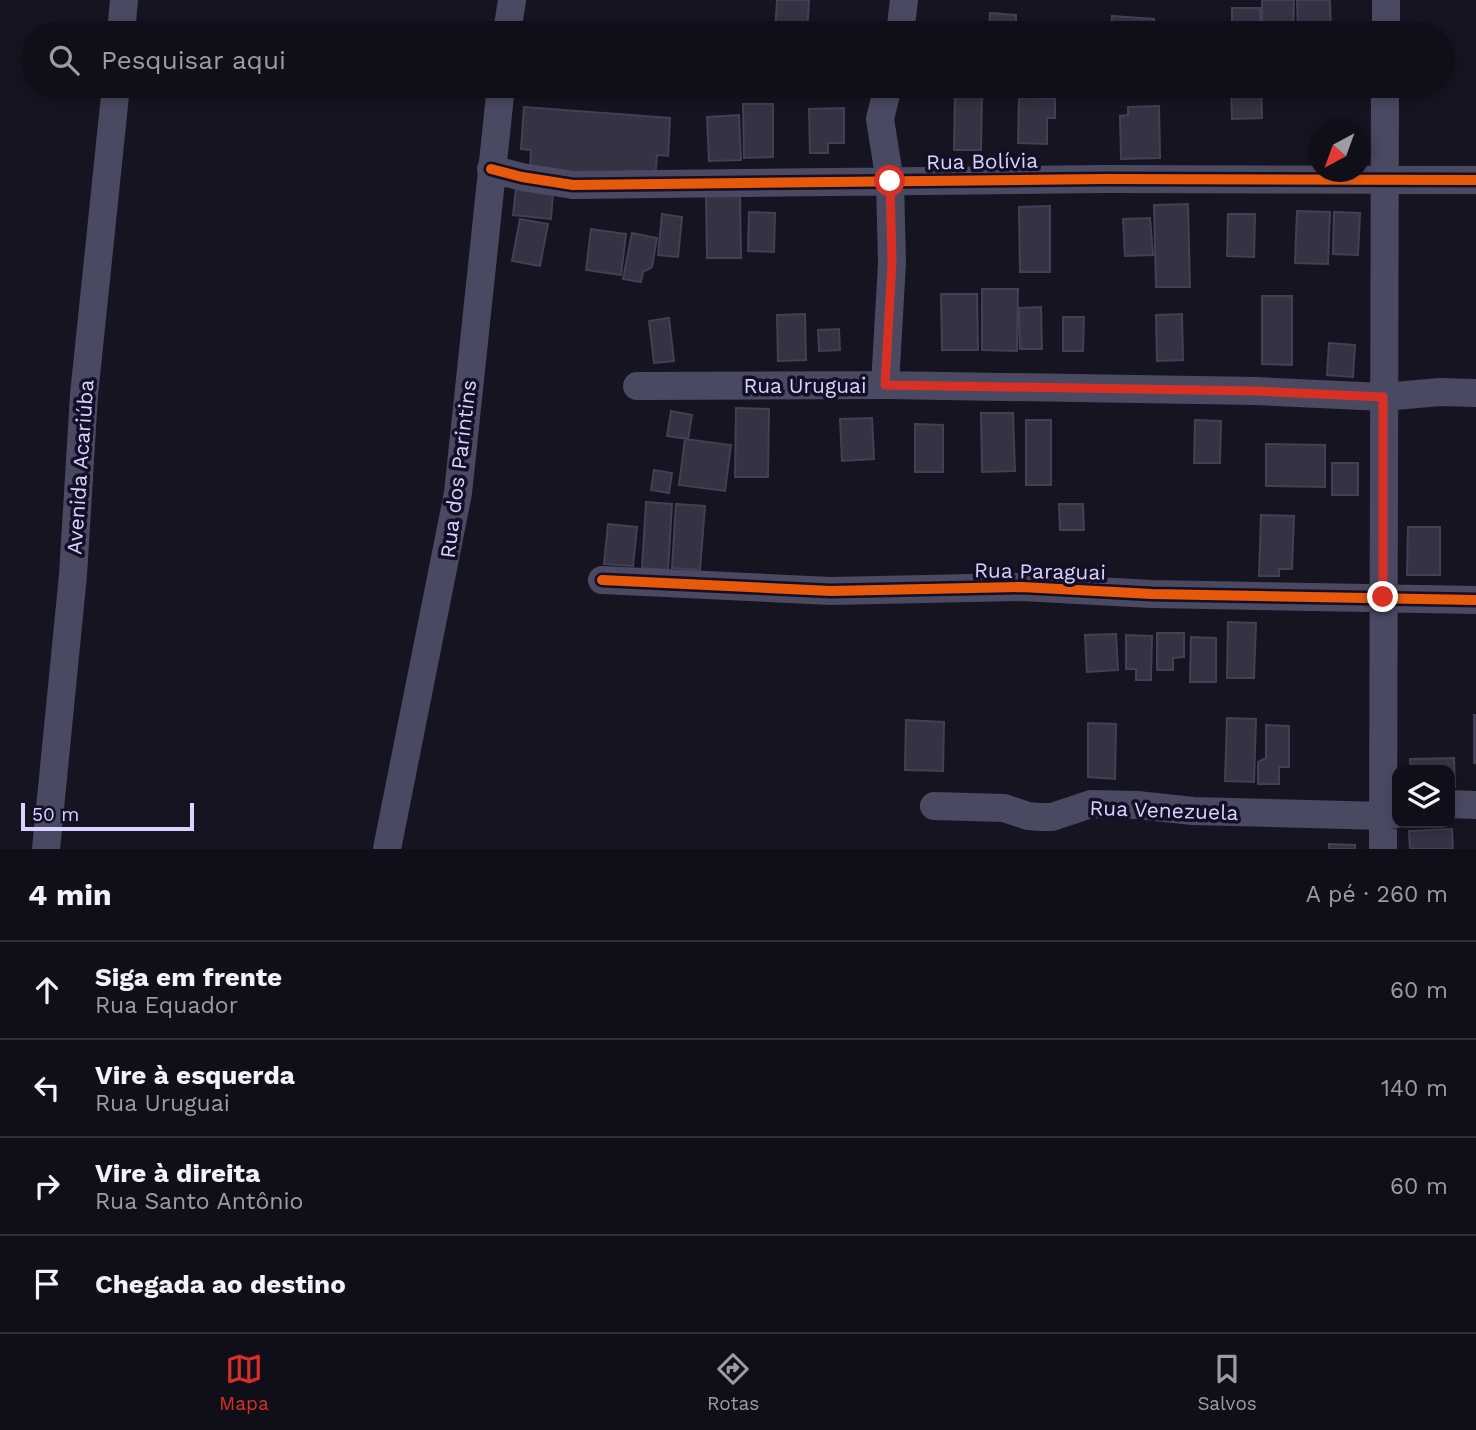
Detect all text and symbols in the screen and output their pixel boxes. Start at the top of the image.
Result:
search box [21,21,1455,98]
icon: search [45,41,83,79]
text: Pesquisar aqui [101,45,286,75]
north arrow [1308,119,1371,182]
street label: Rua Bolívia [926,148,1038,174]
route start [874,165,905,196]
street label: Rua Uruguai [743,373,867,398]
street label: Rua dos Parintins [435,378,481,560]
street label: Avenida Acariúba [61,379,99,555]
street label: Rua Paraguai [974,557,1106,585]
route end [1367,581,1398,612]
map controls [1392,765,1455,828]
button: layers [1392,765,1455,828]
street label: Rua Venezuela [1089,795,1239,825]
scale bar [21,800,194,832]
text: 50 m [32,803,79,826]
text: 4 min [28,877,112,912]
text: A pé · 260 m [1306,881,1448,908]
text: Siga em frente [95,962,282,992]
icon: ahead [28,971,66,1009]
text: 60 m [1390,977,1448,1004]
text: Rua Equador [95,992,238,1019]
text: Vire à esquerda [95,1060,295,1090]
icon: left [28,1069,66,1107]
text: 140 m [1381,1075,1448,1102]
text: Rua Uruguai [95,1090,230,1117]
text: Vire à direita [95,1158,260,1188]
icon: right [28,1167,66,1205]
text: 60 m [1390,1173,1448,1200]
text: Rua Santo Antônio [95,1188,303,1215]
icon: arrive [28,1265,66,1303]
text: Chegada ao destino [95,1269,346,1299]
tab: Mapa [219,1350,269,1415]
tab: Rotas [707,1350,759,1415]
tab: Salvos [1197,1350,1257,1415]

